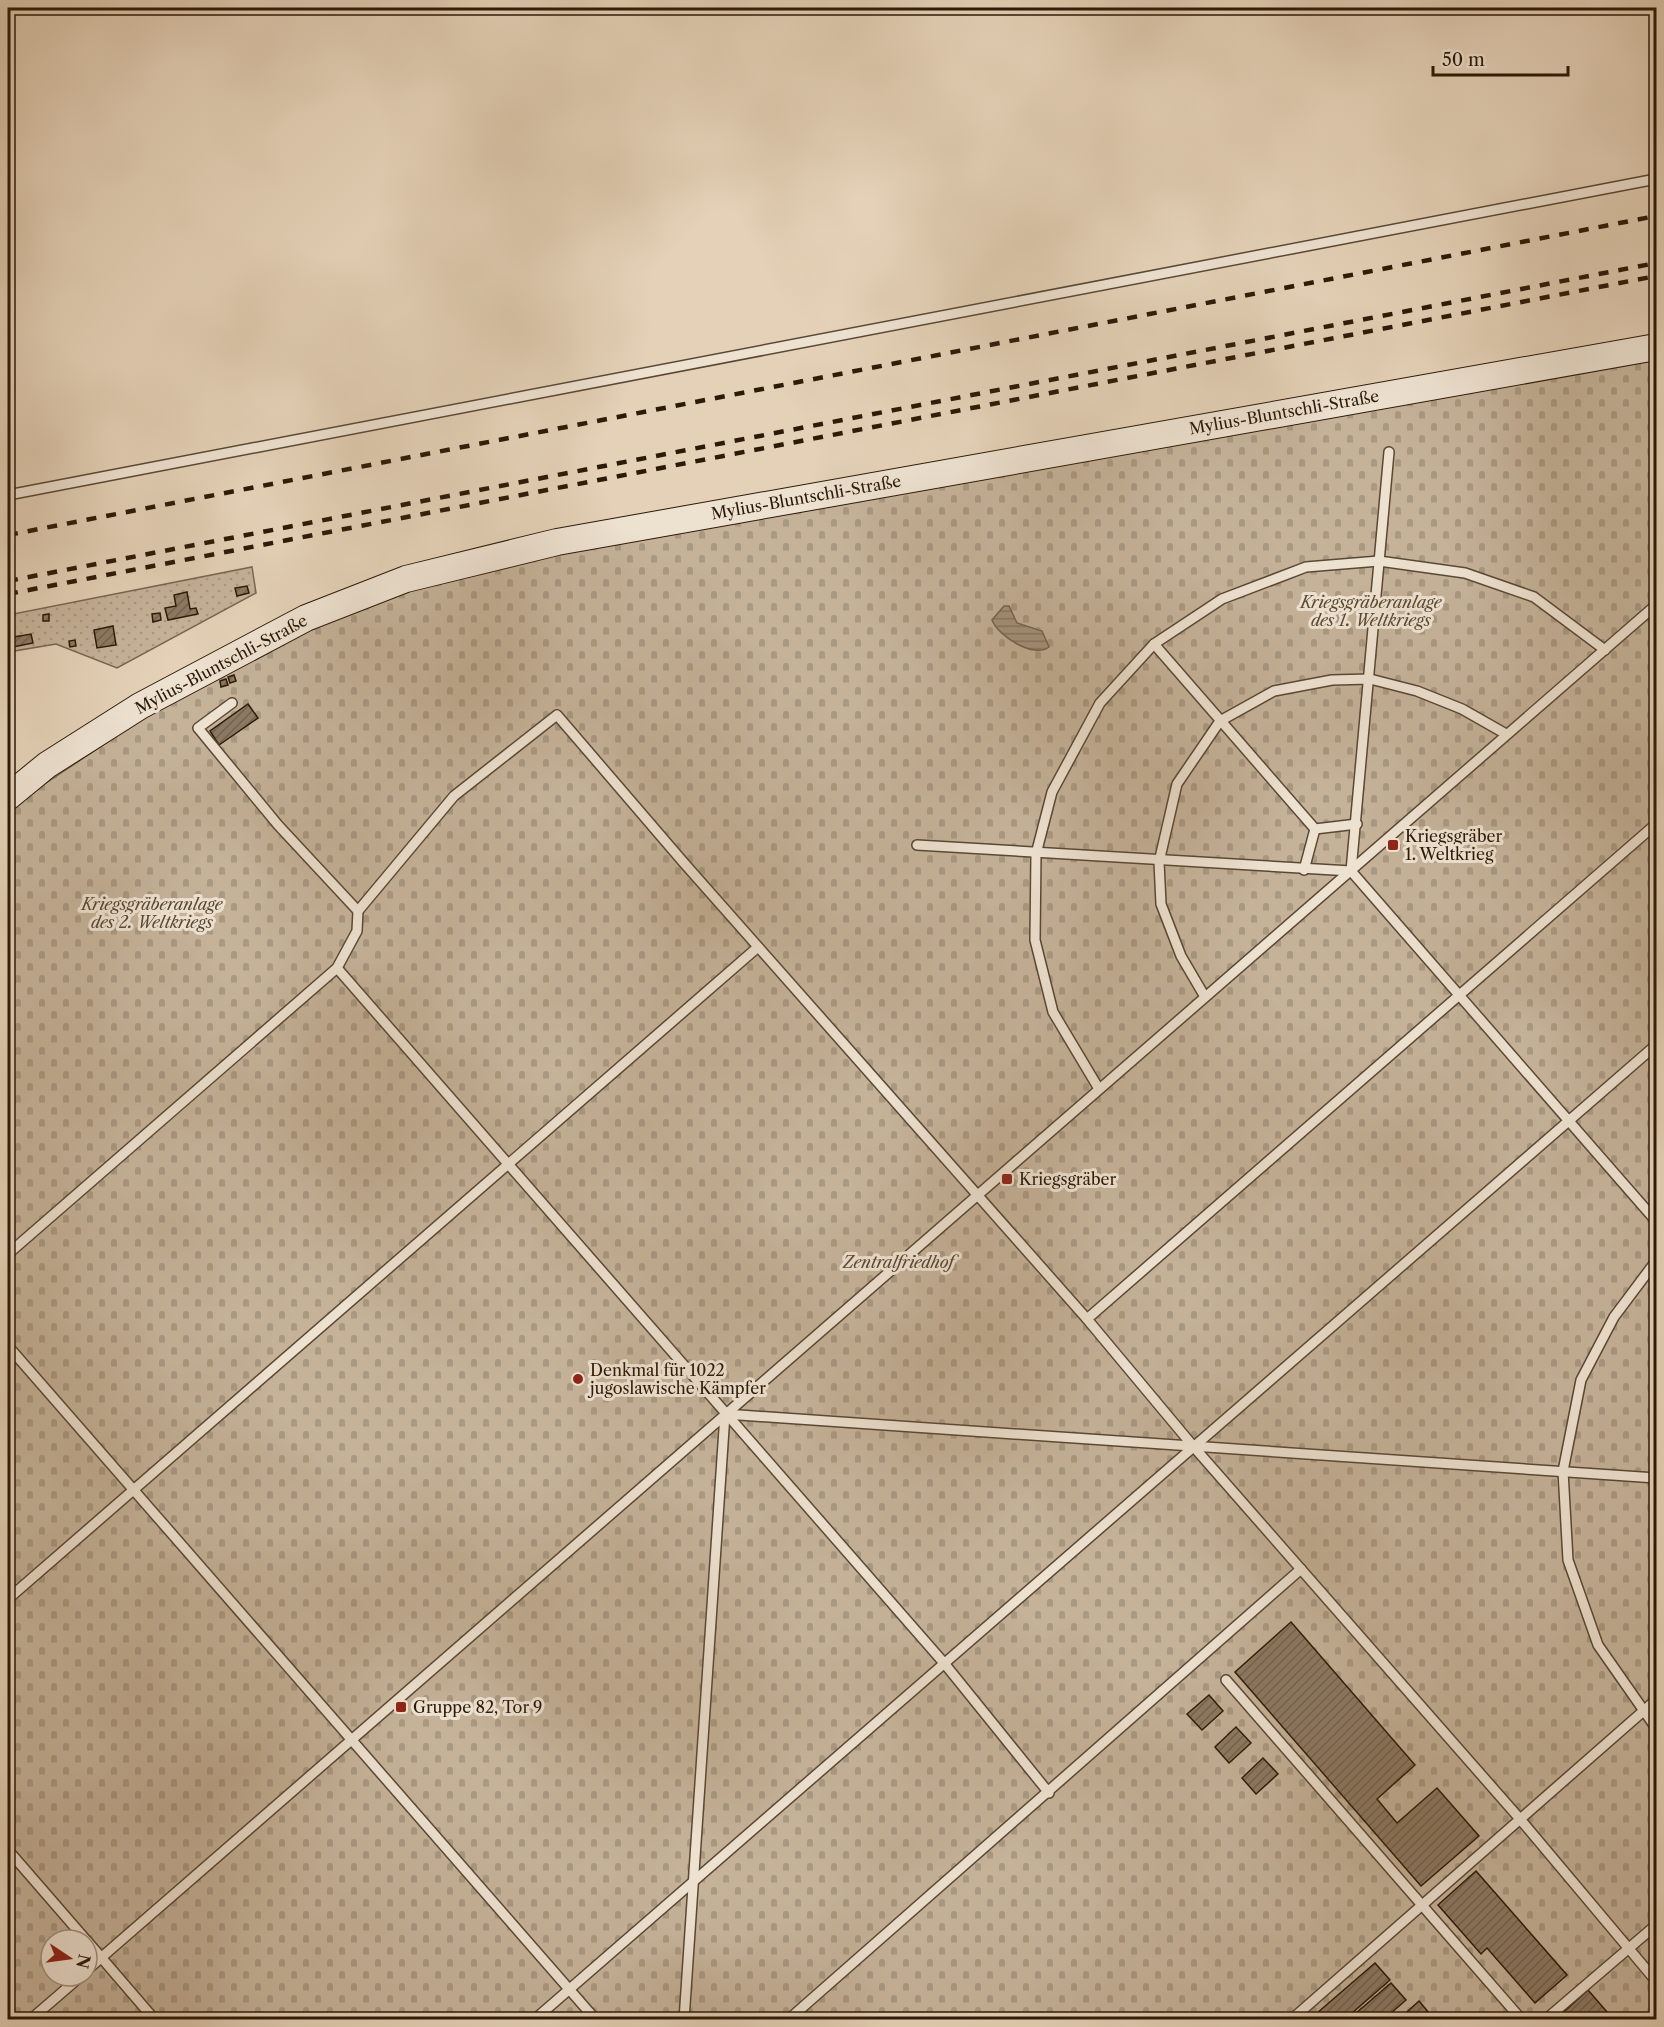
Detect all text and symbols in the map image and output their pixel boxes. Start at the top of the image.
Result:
scale bar [1433,39,1568,77]
text: 50 m [1442,49,1485,71]
street label: Mylius-Bluntschli-Straße [1188,385,1380,439]
street label: Mylius-Bluntschli-Straße [710,470,902,524]
park label: Kriegsgräberanlage des 1. Weltkriegs [1298,592,1443,630]
street label: Mylius-Bluntschli-Straße [131,610,311,718]
place label: Kriegsgräber 1. Weltkrieg [1405,826,1503,864]
marker: Kriegsgräber 1. Weltkrieg [1386,838,1400,852]
park label: Kriegsgräberanlage des 2. Weltkriegs [79,894,224,932]
place label: Kriegsgräber [1019,1169,1117,1189]
marker: Kriegsgräber [1000,1172,1014,1186]
park label: Zentralfriedhof [842,1252,959,1272]
place label: Denkmal für 1022 jugoslawische Kämpfer [587,1360,766,1398]
marker: Denkmal für 1022 jugoslawische Kämpfer [571,1372,585,1386]
place label: Gruppe 82, Tor 9 [413,1697,542,1717]
marker: Gruppe 82, Tor 9 [394,1700,408,1714]
north arrow [39,1928,99,1988]
text: N [72,1952,95,1970]

